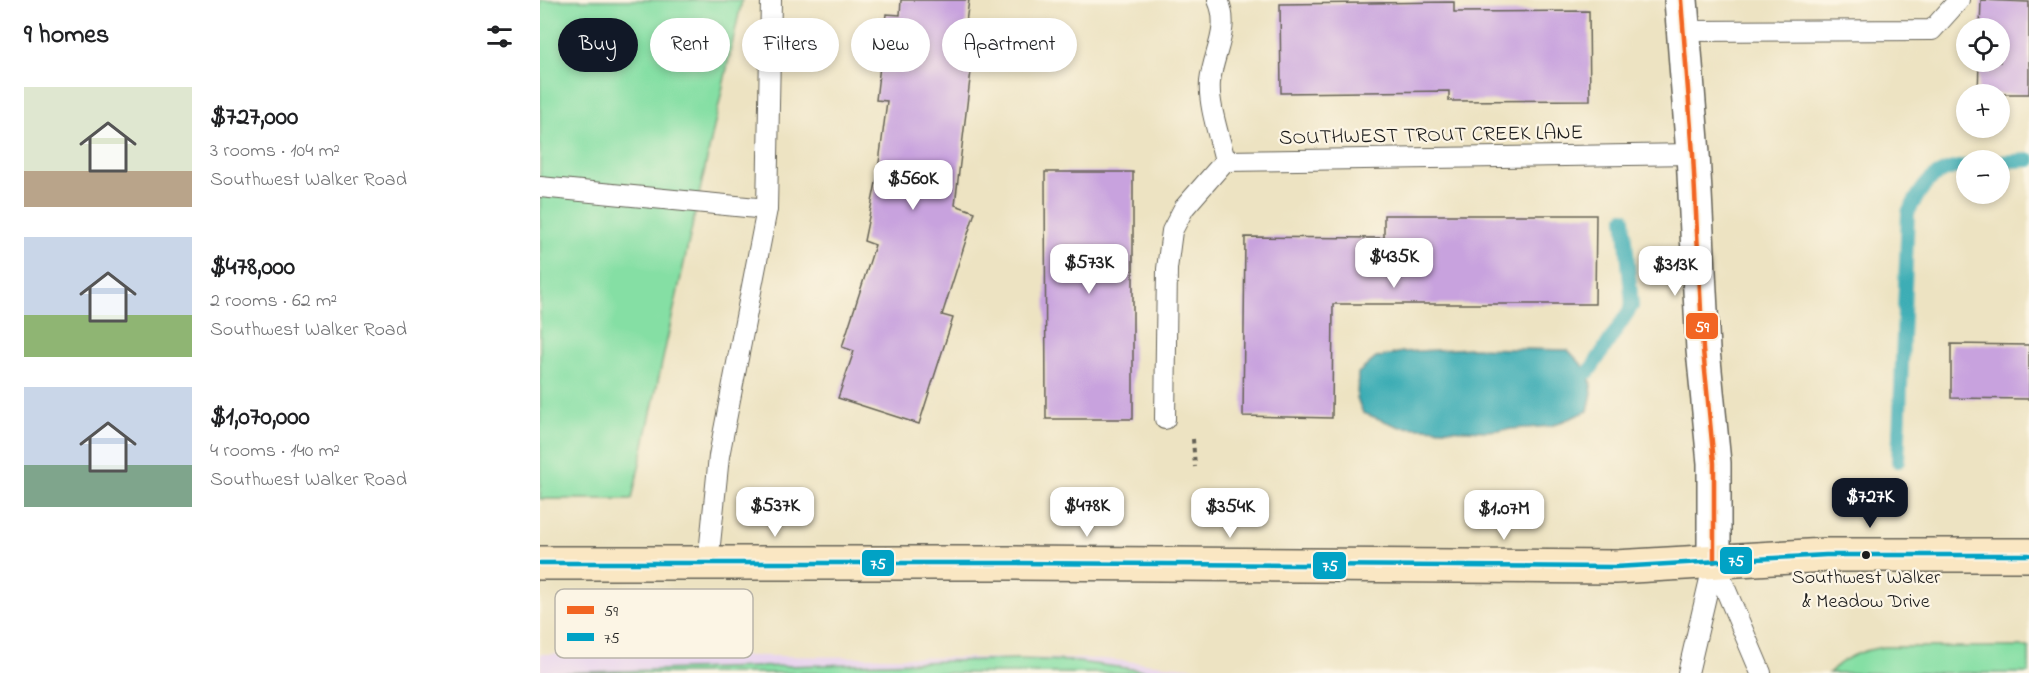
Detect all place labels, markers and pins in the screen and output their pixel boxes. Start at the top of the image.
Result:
pin: $560K [871,160,955,211]
pin: $435K [1352,238,1436,289]
pin: $573K [1047,244,1131,295]
pin: $313K [1633,246,1717,297]
pin: $727K [1828,478,1912,529]
pin: $537K [733,487,817,538]
pin: $478K [1045,487,1129,538]
pin: $354K [1188,488,1272,539]
pin: $1.07M [1455,490,1553,541]
marker: Southwest Walker & Meadow Drive [1860,549,1872,561]
place label: Southwest Walker & Meadow Drive [1792,564,1941,617]

